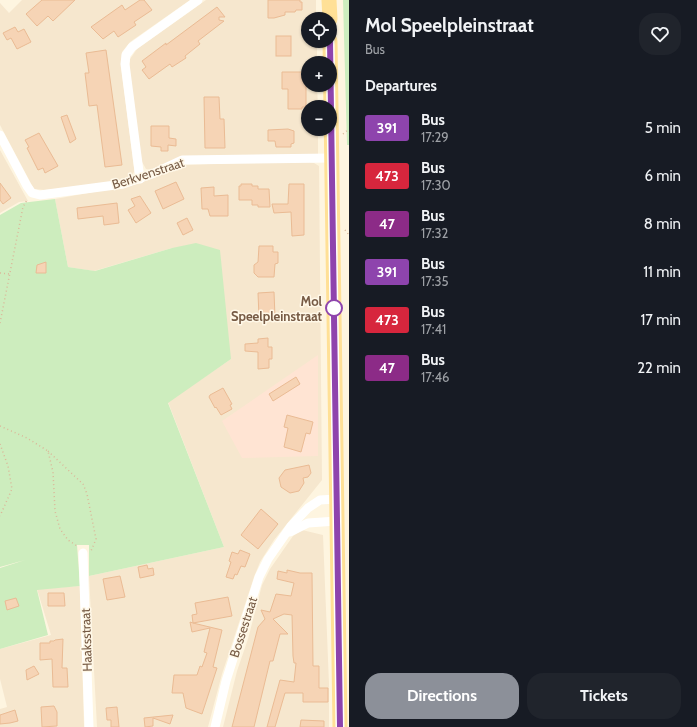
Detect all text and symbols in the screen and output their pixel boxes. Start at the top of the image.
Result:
map controls [301,12,337,136]
button: locate [301,12,337,48]
button: heart [639,13,681,55]
text: Mol Speelpleinstraat [365,14,534,37]
text: Bus [365,41,385,57]
button: + [301,56,337,92]
text: Departures [365,77,437,95]
button: − [301,100,337,136]
text: Bus [421,111,445,129]
text: 391 [377,119,397,137]
text: 5 min [645,119,681,137]
text: 17:29 [421,129,449,145]
street label: Berkvenstraat [110,154,187,192]
text: Bus [421,159,445,177]
text: 473 [375,167,399,185]
text: 6 min [644,167,681,185]
text: 17:30 [421,177,451,193]
text: Bus [421,207,445,225]
text: 47 [379,215,395,233]
text: 8 min [644,215,681,233]
text: 17:32 [421,225,448,241]
text: Bus [421,255,445,273]
text: 391 [377,263,397,281]
text: 11 min [643,263,681,281]
text: 17:35 [421,273,449,289]
place label: Mol Speelpleinstraat [231,293,323,324]
marker: Mol Speelpleinstraat [325,299,343,317]
text: Bus [421,303,445,321]
text: 473 [375,311,399,329]
text: 17 min [640,311,681,329]
text: 17:41 [421,321,446,337]
text: Bus [421,351,445,369]
text: 47 [379,359,395,377]
text: 22 min [637,359,681,377]
text: 17:46 [421,369,449,385]
street label: Bossestraat [226,594,261,659]
street label: Haaksstraat [77,608,95,672]
button: Directions [365,673,519,719]
button: Tickets [527,673,681,719]

